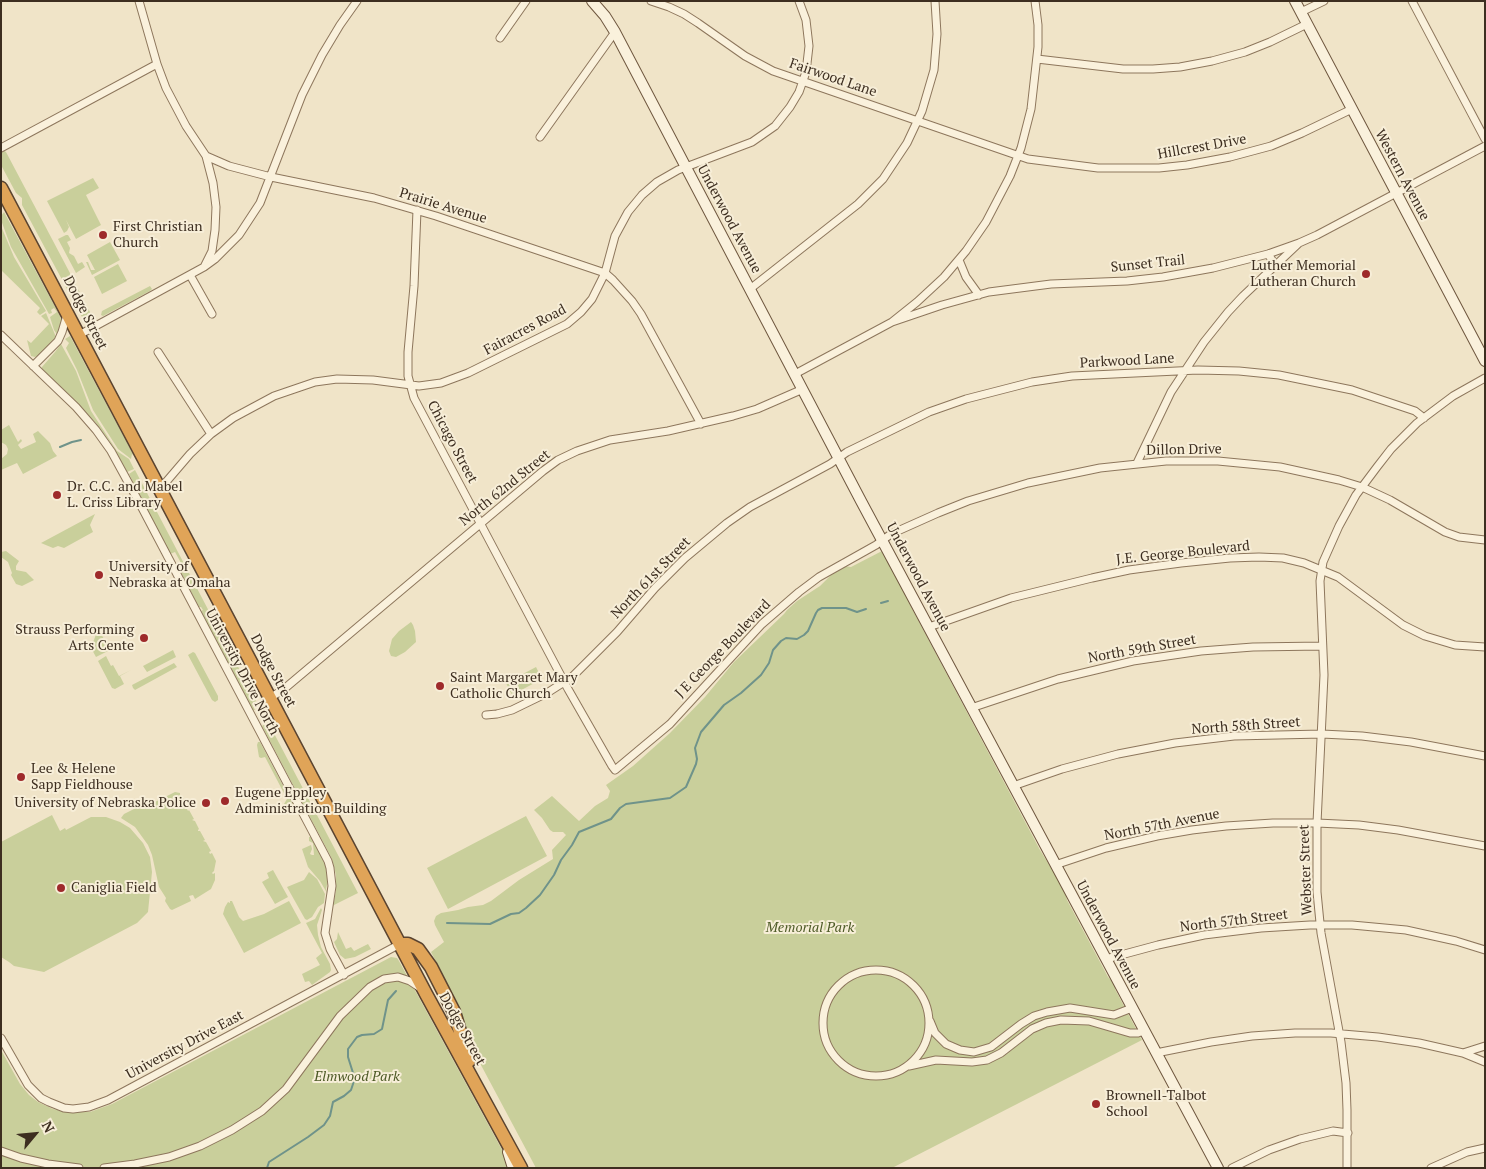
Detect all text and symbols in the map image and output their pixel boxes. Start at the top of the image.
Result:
street label: Fairwood Lane [787,55,879,101]
street label: Western Avenue [1371,127,1433,223]
street label: Hillcrest Drive [1156,131,1248,163]
street label: Underwood Avenue [693,162,765,276]
street label: Prairie Avenue [397,185,489,227]
place label: First Christian Church [113,219,203,252]
marker: First Christian Church [97,229,109,241]
street label: Sunset Trail [1110,252,1186,276]
place label: Luther Memorial Lutheran Church [1250,258,1356,290]
marker: Luther Memorial Lutheran Church [1360,268,1372,280]
street label: Dodge Street [59,273,111,353]
street label: Fairacres Road [481,301,569,359]
street label: Parkwood Lane [1079,350,1175,372]
street label: Chicago Street [423,398,481,486]
street label: Dillon Drive [1146,441,1222,459]
street label: North 62nd Street [456,446,554,530]
place label: Dr. C.C. and Mabel L. Criss Library [67,479,183,512]
marker: Dr. C.C. and Mabel L. Criss Library [51,489,63,501]
street label: Underwood Avenue [882,520,954,634]
street label: North 61st Street [608,534,694,622]
street label: J.E. George Boulevard [1115,538,1251,568]
place label: University of Nebraska at Omaha [109,559,231,592]
marker: University of Nebraska at Omaha [93,569,105,581]
street label: J E George Boulevard [672,596,774,702]
street label: University Drive North [202,606,282,738]
place label: Strauss Performing Arts Cente [15,622,134,654]
street label: Dodge Street [247,631,299,711]
street label: North 59th Street [1087,631,1197,667]
marker: Strauss Performing Arts Cente [138,632,150,644]
place label: Saint Margaret Mary Catholic Church [450,670,578,702]
marker: Saint Margaret Mary Catholic Church [434,680,446,692]
street label: North 58th Street [1191,714,1301,738]
place label: Lee & Helene Sapp Fieldhouse [31,761,133,794]
marker: Lee & Helene Sapp Fieldhouse [15,771,27,783]
place label: Eugene Eppley Administration Building [235,785,386,818]
place label: University of Nebraska Police [14,795,196,811]
marker: Eugene Eppley Administration Building [219,795,231,807]
marker: University of Nebraska Police [200,797,212,809]
street label: North 57th Avenue [1103,806,1221,844]
street label: Webster Street [1296,824,1316,916]
street label: Underwood Avenue [1072,878,1144,992]
place label: Caniglia Field [71,880,157,896]
marker: Caniglia Field [55,882,67,894]
street label: North 57th Street [1179,906,1289,936]
park label: Memorial Park [766,920,854,936]
street label: Dodge Street [435,990,489,1068]
street label: University Drive East [123,1007,247,1083]
park label: Elmwood Park [314,1069,400,1085]
place label: Brownell-Talbot School [1106,1088,1207,1120]
marker: Brownell-Talbot School [1090,1098,1102,1110]
north arrow [10,1109,60,1159]
text: N [38,1118,60,1136]

